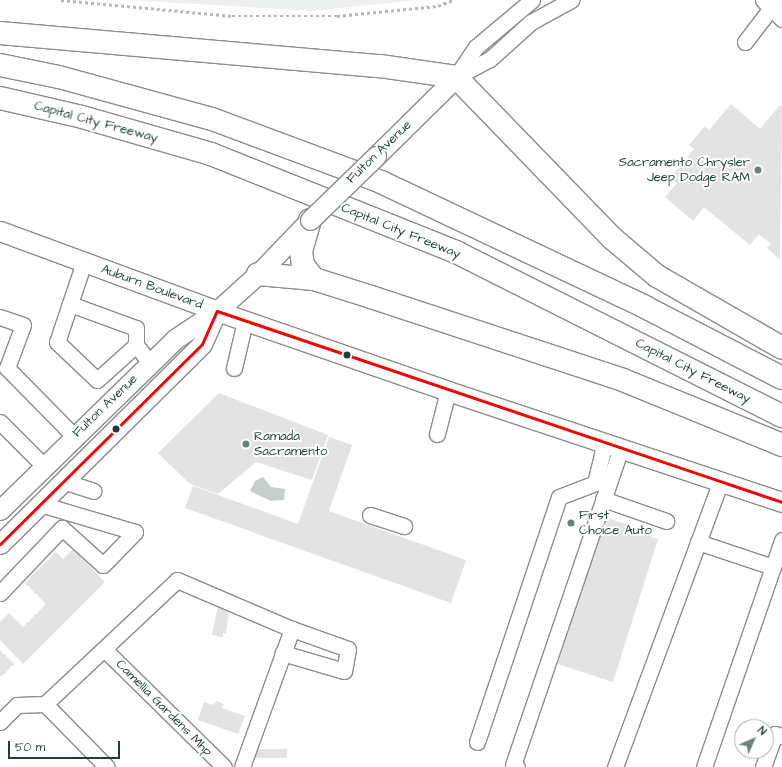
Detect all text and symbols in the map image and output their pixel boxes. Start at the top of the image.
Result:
street label: Capital City Freeway [32,98,160,146]
street label: Fulton Avenue [343,117,415,187]
place label: Sacramento Chrysler Jeep Dodge RAM [619,155,750,186]
marker: Sacramento Chrysler Jeep Dodge RAM [753,165,763,175]
street label: Capital City Freeway [339,200,463,262]
street label: Auburn Boulevard [99,261,205,313]
street label: Capital City Freeway [633,335,753,407]
unlabelled marker [342,350,352,360]
street label: Fulton Avenue [69,371,141,441]
unlabelled marker [111,424,121,434]
place label: Ramada Sacramento [254,429,327,460]
marker: Ramada Sacramento [241,439,251,449]
place label: First Choice Auto [579,508,652,539]
marker: First Choice Auto [566,518,576,528]
street label: Camellia Gardens Mhp [113,657,215,759]
north arrow [734,719,774,759]
text: N [754,723,770,739]
scale bar [10,733,122,759]
text: 50 m [15,739,45,756]

